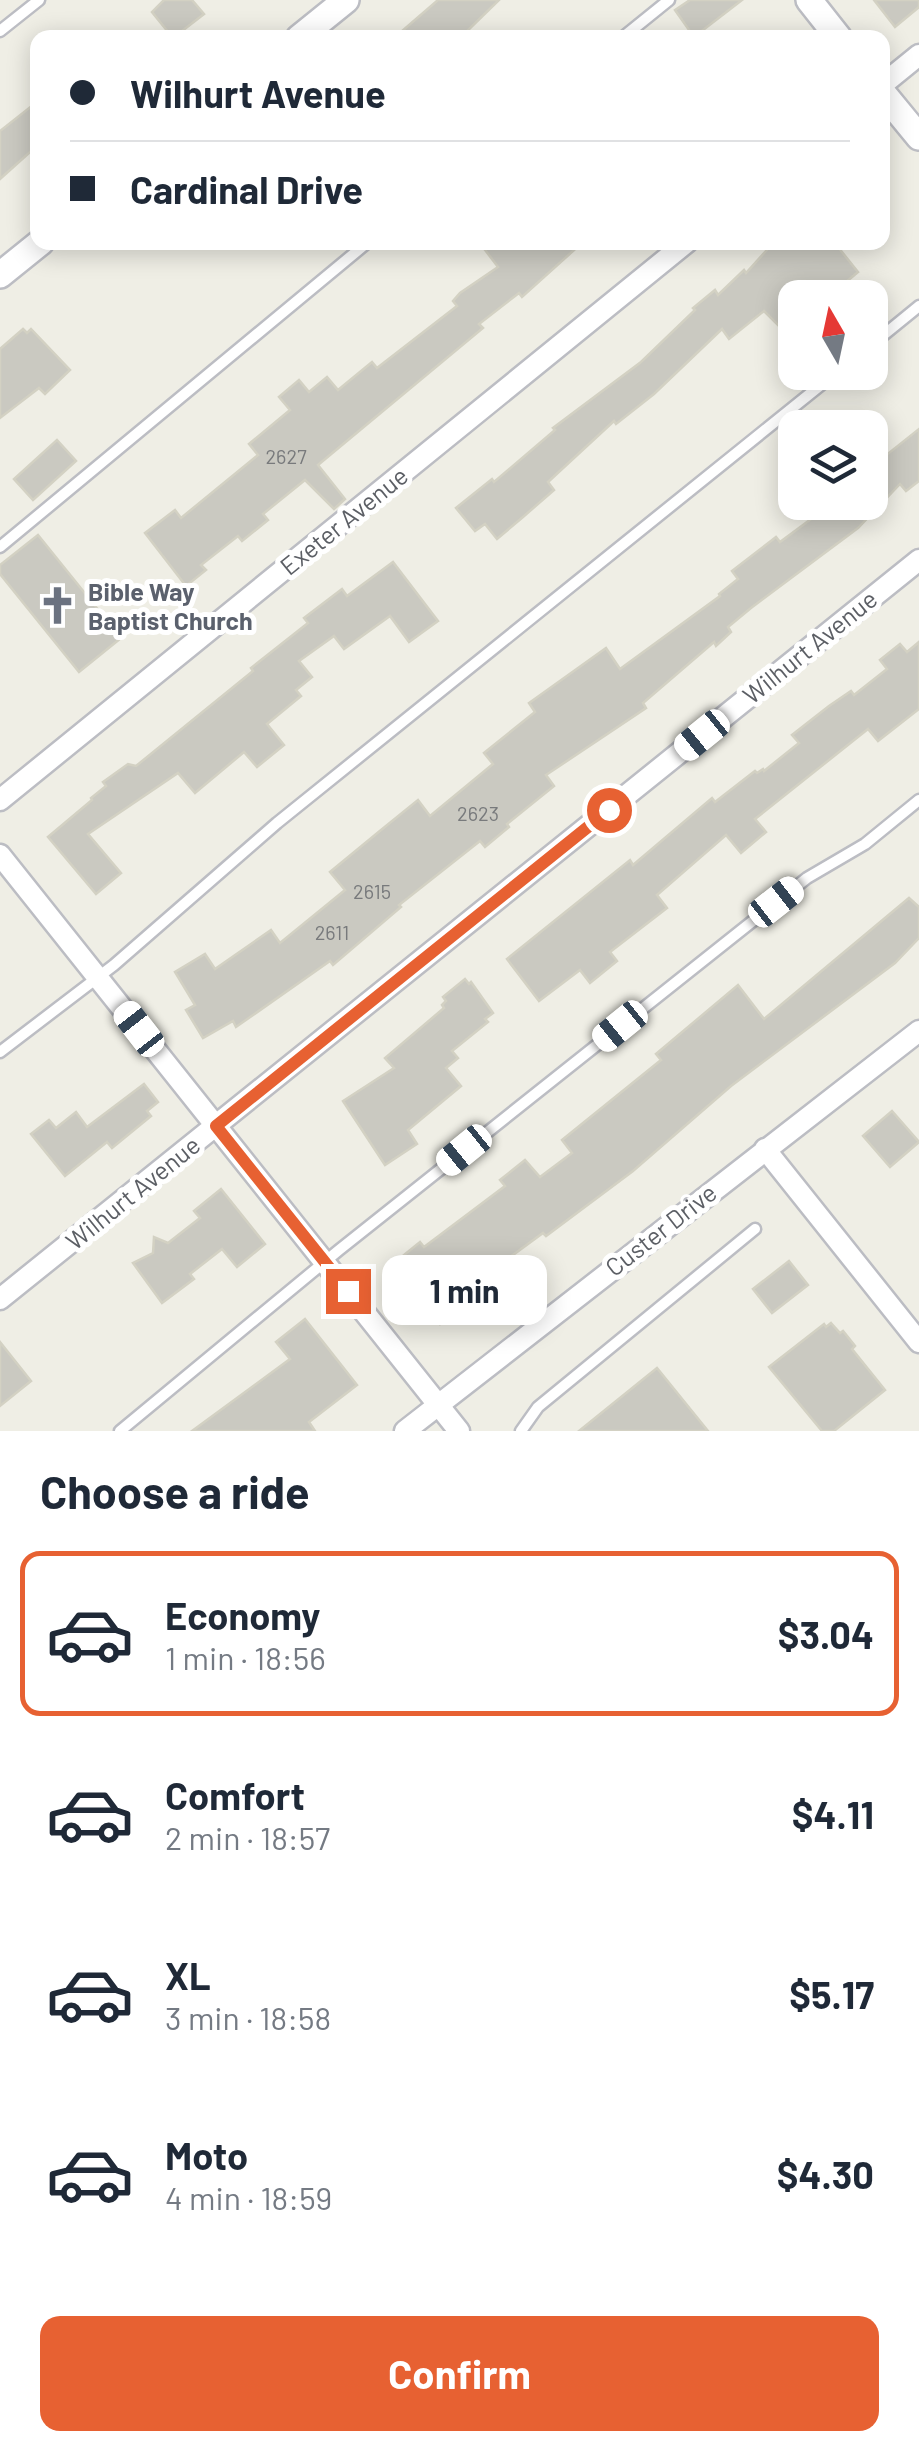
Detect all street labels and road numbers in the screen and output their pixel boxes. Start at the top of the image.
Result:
street label: Exeter Avenue [274,460,413,581]
street label: Wilhurt Avenue [736,583,883,709]
street label: Wilhurt Avenue [59,1129,206,1255]
street label: Custer Drive [599,1177,722,1282]

